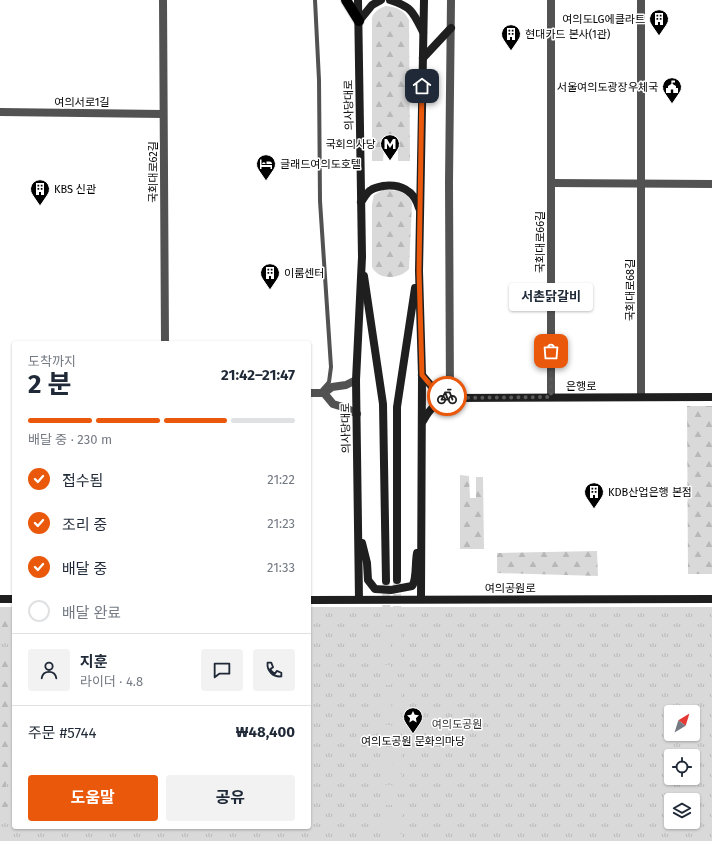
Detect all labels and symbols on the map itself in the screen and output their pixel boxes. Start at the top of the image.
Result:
building icon: 여의도LG에클라트 [648,8,670,36]
place label: 여의도LG에클라트 [562,13,645,26]
building icon: 현대카드 본사(1관) [500,23,522,51]
place label: 현대카드 본사(1관) [525,28,611,41]
pin [405,69,439,103]
public building icon: 서울여의도광장우체국 [661,76,683,104]
street label: 의사당대로 [342,80,356,130]
place label: 서울여의도광장우체국 [557,81,658,94]
street label: 여의서로1길 [54,96,110,109]
metro station icon: 국회의사당 [379,133,401,161]
place label: 국회의사당 [325,138,376,151]
street label: 국회대로62길 [147,141,160,203]
hotel icon: 글래드여의도호텔 [255,153,277,181]
place label: 글래드여의도호텔 [280,158,361,171]
building icon: KBS 신관 [29,178,51,206]
place label: KBS 신관 [54,183,96,196]
street label: 국회대로66길 [534,211,547,273]
street label: 국회대로68길 [624,259,637,321]
building icon: 이룸센터 [259,262,281,290]
place label: 이룸센터 [284,267,324,280]
callout: 서촌닭갈비 [509,283,593,311]
pin [534,334,568,368]
courier [427,376,467,416]
street label: 은행로 [566,380,596,393]
street label: 의사당대로 [339,403,353,453]
building icon: KDB산업은행 본점 [583,481,605,509]
place label: KDB산업은행 본점 [608,486,692,499]
street label: 여의공원로 [485,582,535,595]
north arrow [664,705,700,741]
place icon: 여의도공원 문화의마당 [402,706,424,734]
park label: 여의도공원 [432,718,482,731]
place label: 여의도공원 문화의마당 [361,735,465,748]

